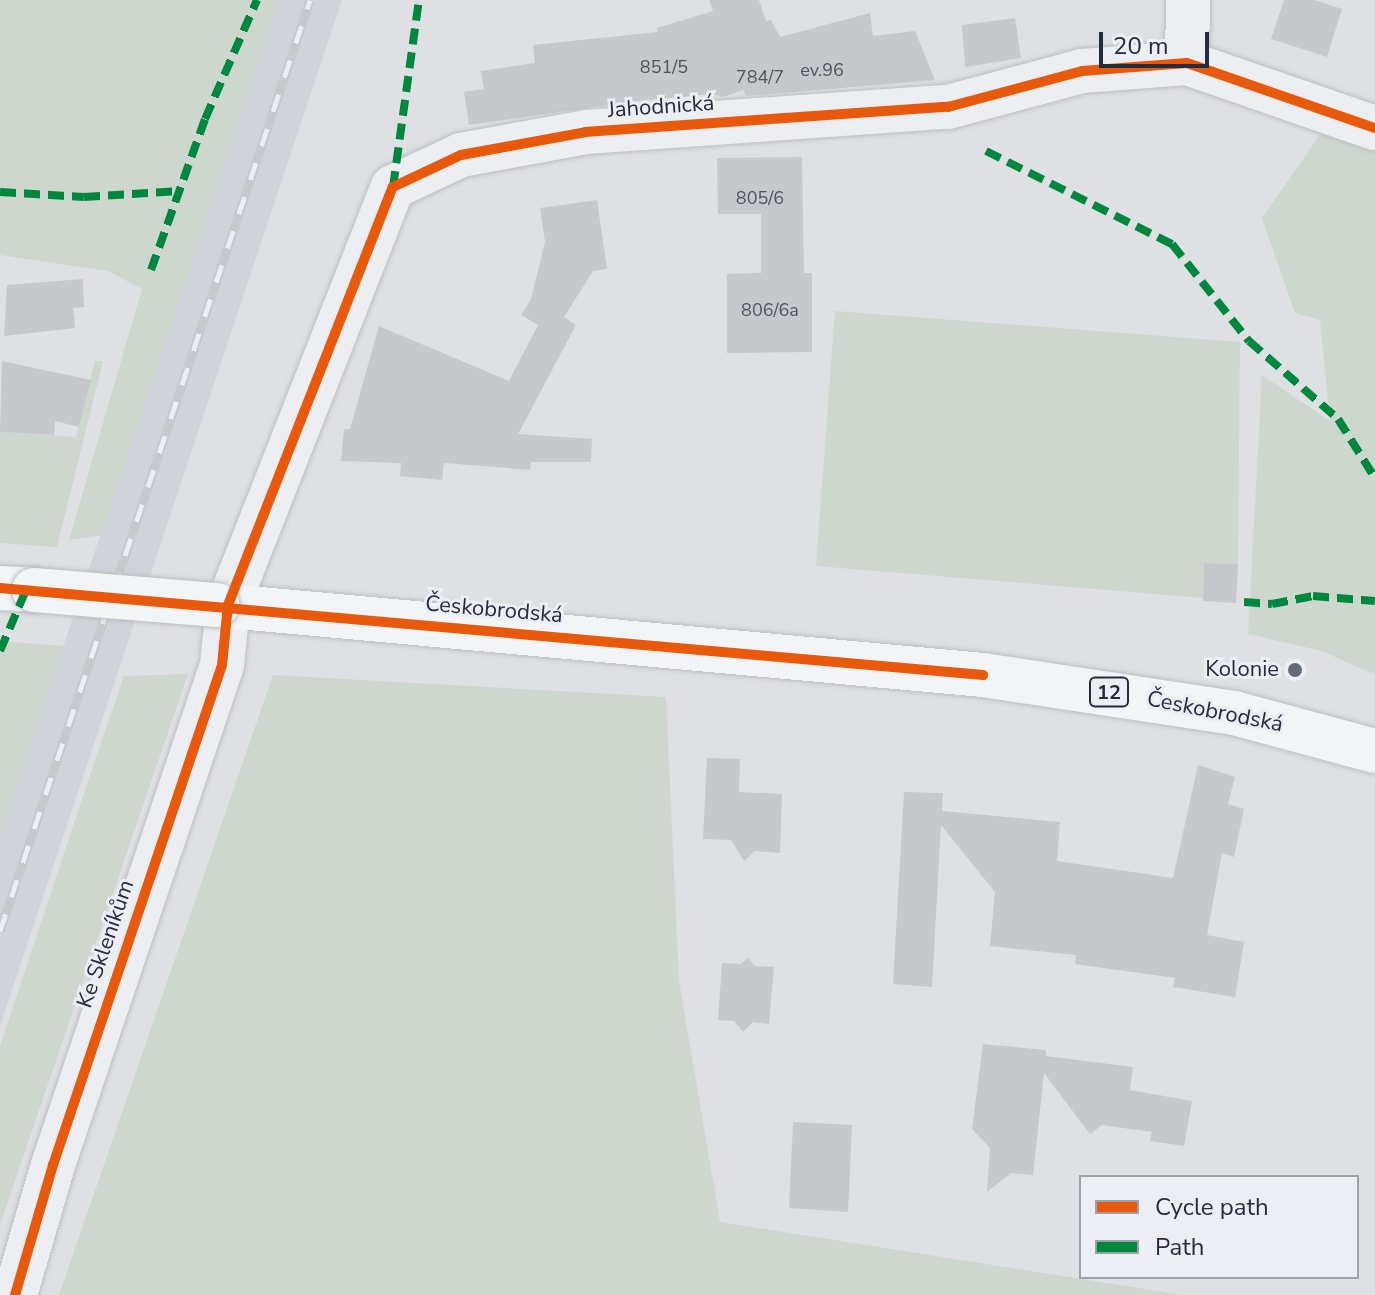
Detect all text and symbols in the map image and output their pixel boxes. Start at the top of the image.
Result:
scale bar [1103,16,1213,66]
text: 20 m [1113,30,1169,62]
house number: 851/5 [640,56,688,78]
house number: ev.96 [800,59,844,81]
house number: 784/7 [736,66,784,88]
street label: Jahodnická [607,90,715,124]
house number: 805/6 [736,187,784,209]
house number: 806/6a [741,299,799,321]
street label: Českobrodská [424,591,564,629]
place label: Kolonie [1205,657,1279,683]
marker: Kolonie [1286,661,1304,679]
road number: 12 [1089,676,1129,708]
street label: Českobrodská [1145,686,1285,738]
street label: Ke Skleníkům [72,877,140,1011]
legend [1079,1175,1359,1279]
text: Cycle path [1155,1191,1269,1223]
text: Path [1155,1231,1204,1263]

